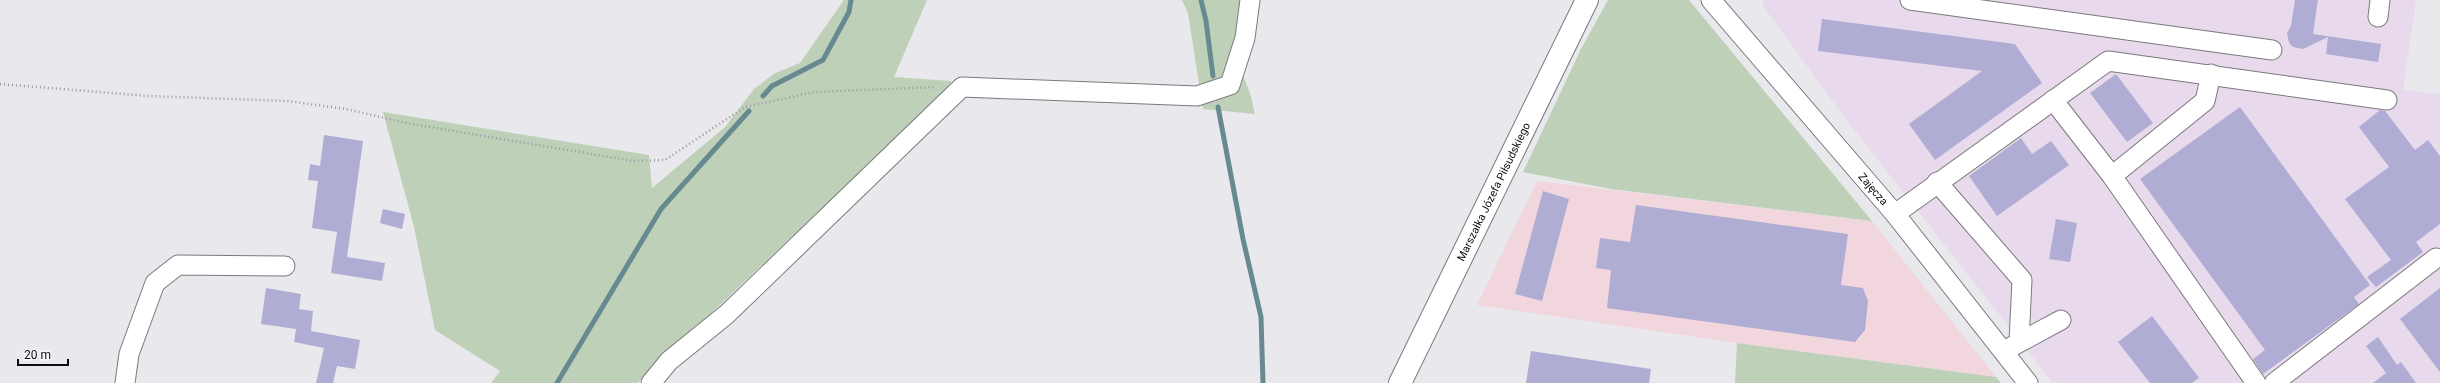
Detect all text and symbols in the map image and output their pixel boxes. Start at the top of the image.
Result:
street label: Marszałka Józefa Piłsudskiego [1454,120,1533,263]
street label: Zajęcza [1856,170,1891,208]
scale bar [18,341,68,367]
text: 20 m [24,348,51,362]

